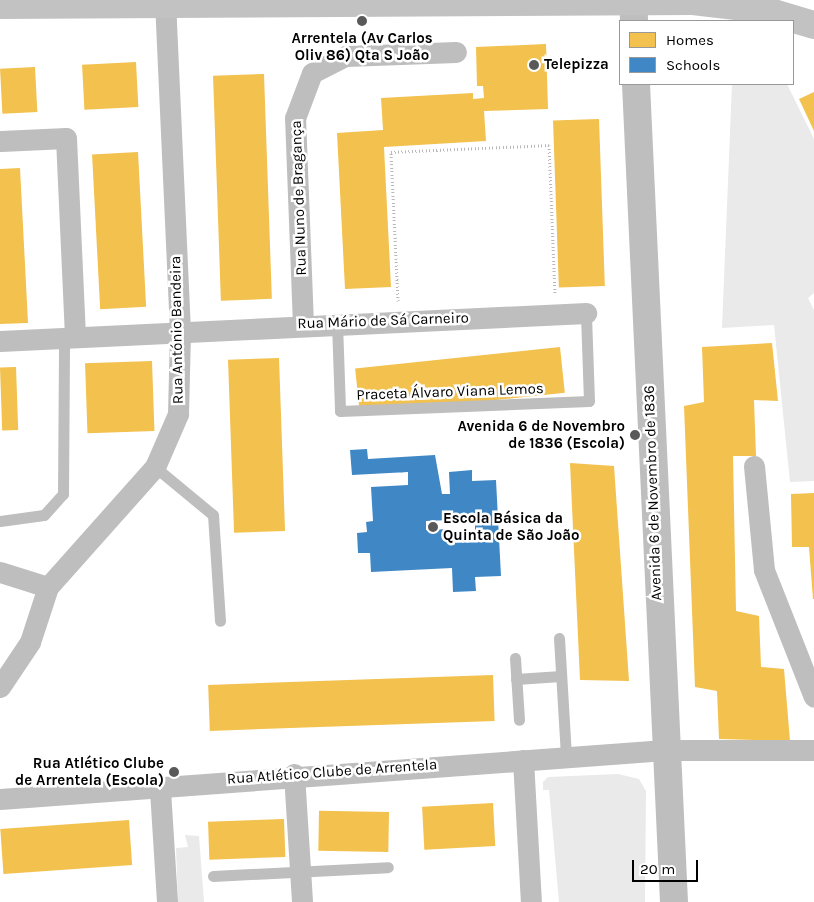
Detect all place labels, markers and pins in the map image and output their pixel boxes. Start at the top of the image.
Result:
marker: Arrentela (Av Carlos Oliv 86) Qta S João [356,15,368,27]
place label: Arrentela (Av Carlos Oliv 86) Qta S João [291,29,433,64]
place label: Telepizza [544,56,609,74]
marker: Telepizza [528,59,540,71]
place label: Avenida 6 de Novembro de 1836 (Escola) [457,417,625,452]
marker: Avenida 6 de Novembro de 1836 (Escola) [629,429,641,441]
place label: Escola Básica da Quinta de São João [443,509,579,544]
marker: Escola Básica da Quinta de São João [427,521,439,533]
place label: Rua Atlético Clube de Arrentela (Escola) [15,754,164,789]
marker: Rua Atlético Clube de Arrentela (Escola) [168,766,180,778]

